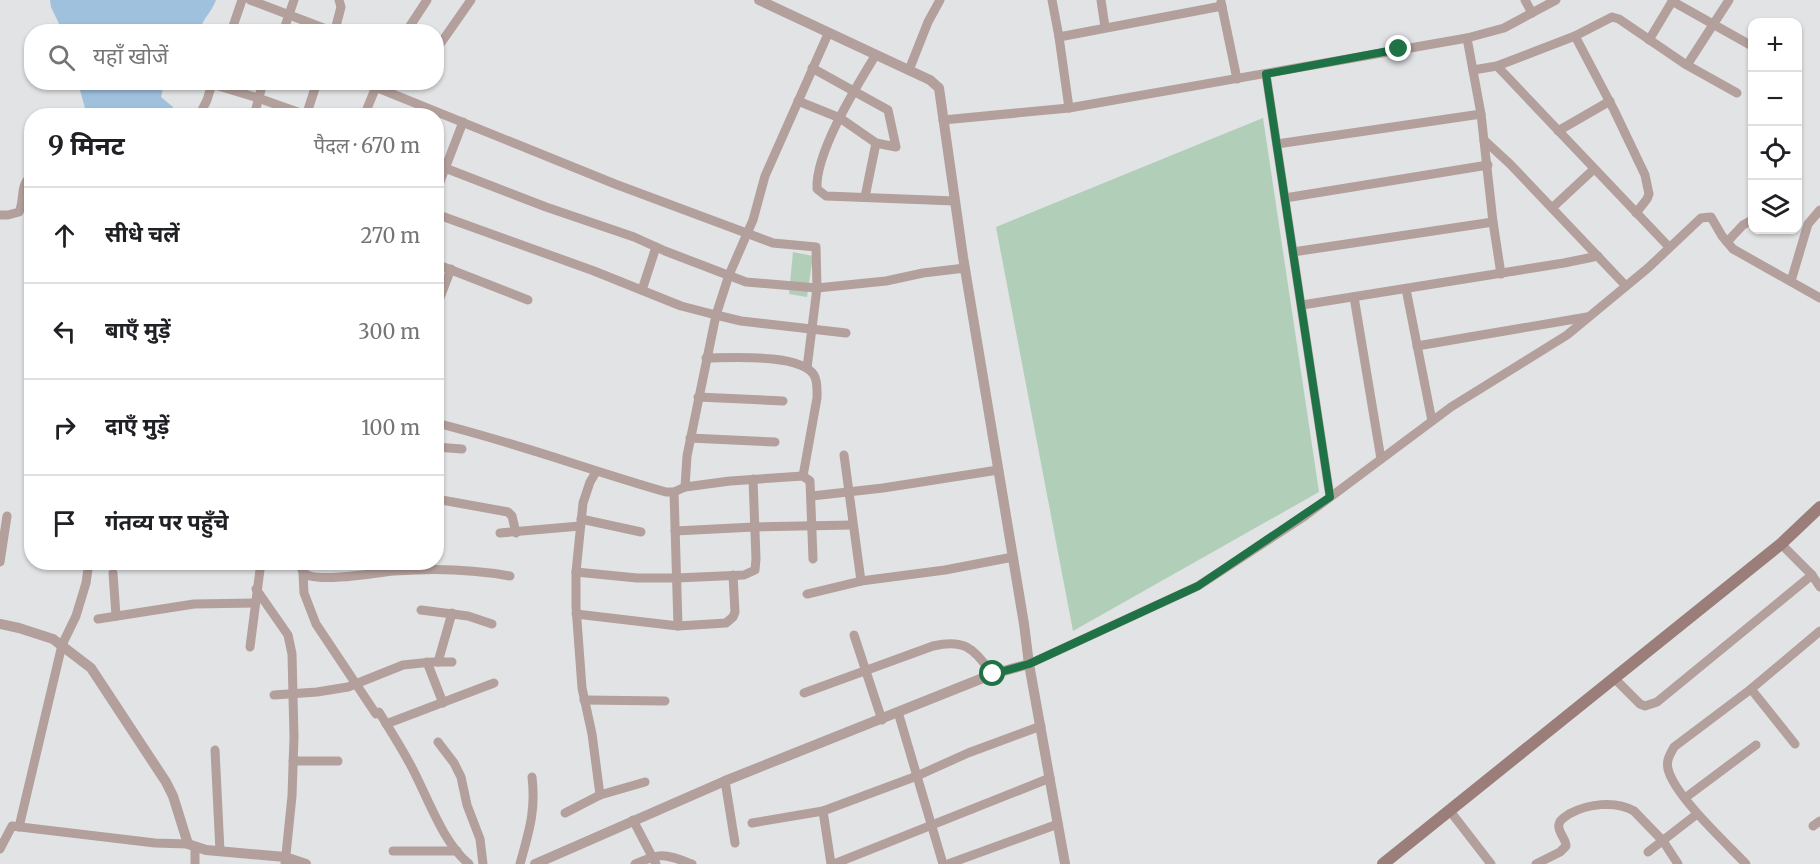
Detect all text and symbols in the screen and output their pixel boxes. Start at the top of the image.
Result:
map controls [1748,18,1802,234]
button: + [1748,18,1802,72]
search box [24,24,444,90]
route end [1385,35,1411,61]
icon: search [45,41,78,74]
text: यहाँ खोजें [93,42,168,70]
button: − [1748,72,1802,126]
button: locate [1748,126,1802,180]
text: 9 मिनट [48,129,125,162]
text: पैदल · 670 m [314,133,420,158]
button: layers [1748,180,1802,234]
icon: ahead [48,219,81,252]
text: सीधे चलें [105,220,180,248]
text: 270 m [360,223,420,248]
icon: left [48,315,81,348]
text: बाएँ मुड़ें [105,316,171,344]
text: 300 m [358,319,420,344]
icon: right [48,411,81,444]
text: दाएँ मुड़ें [105,412,169,440]
text: 100 m [361,415,420,440]
icon: arrive [48,507,81,540]
text: गंतव्य पर पहुँचे [105,508,229,536]
route start [979,660,1005,686]

